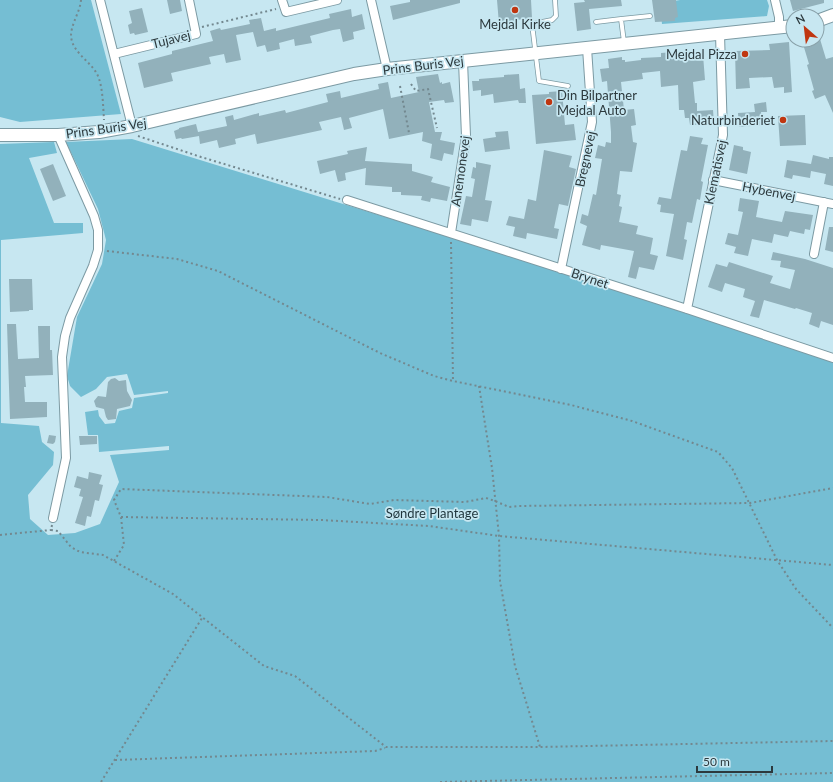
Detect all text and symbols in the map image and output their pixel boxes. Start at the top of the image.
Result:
marker: Mejdal Kirke [510,5,520,15]
north arrow [785,8,825,48]
text: N [793,11,807,26]
place label: Mejdal Kirke [479,16,551,32]
street label: Tujavej [150,26,192,52]
place label: Mejdal Pizza [666,46,737,62]
marker: Mejdal Pizza [740,49,750,59]
street label: Prins Buris Vej [382,52,464,78]
place label: Din Bilpartner Mejdal Auto [557,87,637,118]
marker: Din Bilpartner Mejdal Auto [544,97,554,107]
place label: Naturbinderiet [691,112,775,128]
street label: Prins Buris Vej [65,114,147,142]
marker: Naturbinderiet [778,115,788,125]
street label: Bregnevej [571,130,599,188]
street label: Anemonevej [447,135,473,207]
street label: Klematisvej [700,138,730,206]
street label: Hybenvej [741,178,797,204]
street label: Brynet [569,264,611,292]
park label: Søndre Plantage [386,505,478,521]
scale bar [697,748,772,774]
text: 50 m [703,754,730,769]

